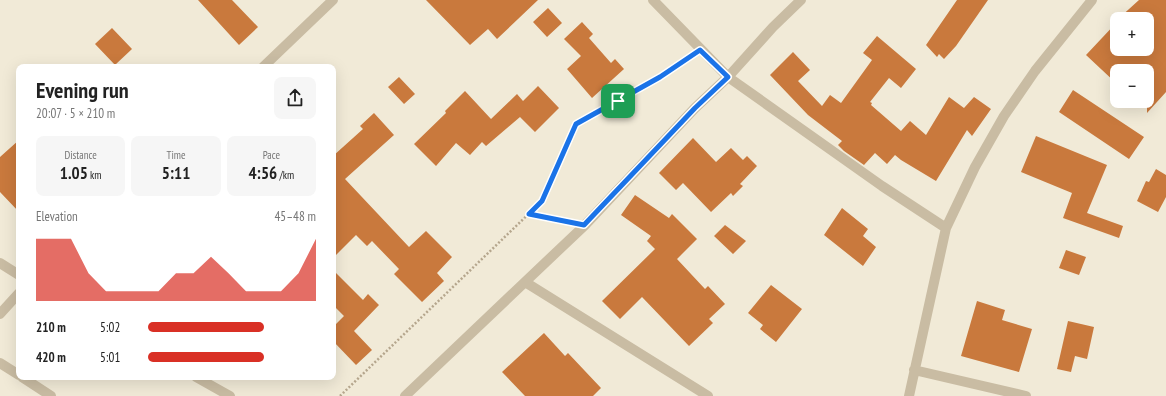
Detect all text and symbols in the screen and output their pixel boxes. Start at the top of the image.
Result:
map controls [1110,12,1154,108]
button: + [1110,12,1154,56]
button: − [1110,64,1154,108]
text: Evening run [36,76,129,104]
button: share [274,77,316,119]
pin [601,84,635,118]
icon: arrive [607,90,629,112]
text: 20:07 · 5 × 210 m [36,105,115,122]
text: Distance [64,148,97,162]
text: Time [166,148,186,162]
text: Pace [263,148,280,162]
text: 1.05 [60,162,88,184]
text: 5:11 [162,162,190,184]
text: 4:56 [248,162,277,184]
text: km [88,168,102,182]
text: /km [277,168,294,182]
text: Elevation [36,208,78,225]
text: 45–48 m [274,208,316,225]
text: 210 m [36,319,66,336]
text: 5:02 [100,319,120,336]
text: 420 m [36,349,66,366]
text: 5:01 [100,349,120,366]

